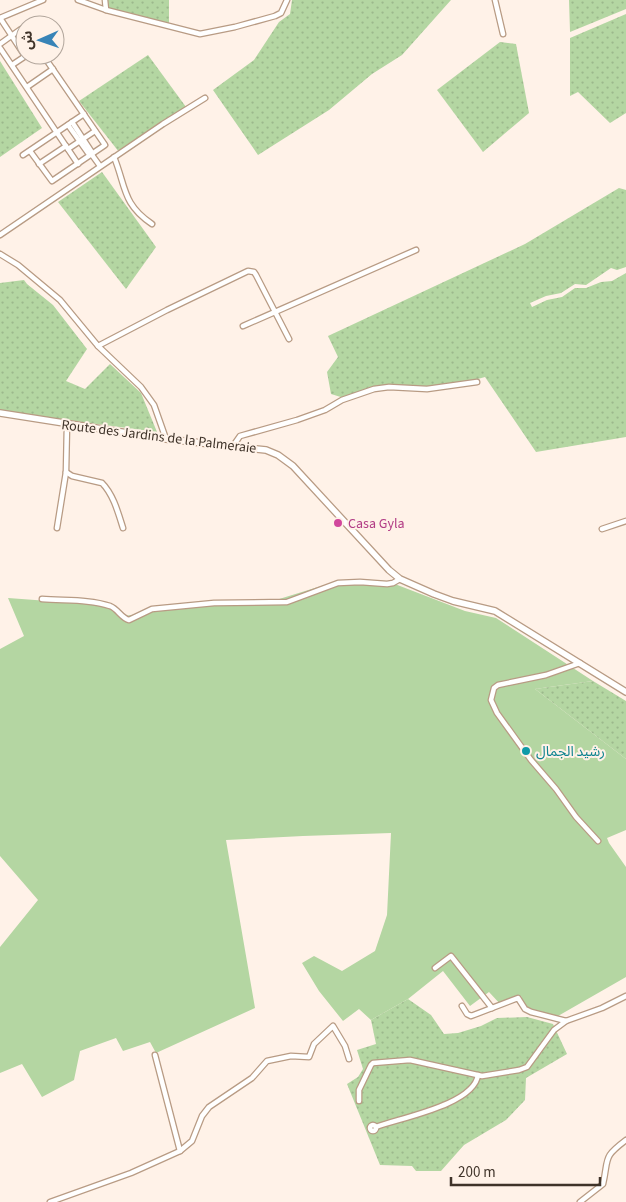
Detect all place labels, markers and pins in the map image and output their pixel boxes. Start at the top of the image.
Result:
place label: Casa Gyla [348,514,405,534]
marker: Casa Gyla [332,517,344,529]
place label: رشيد الجمال [536,742,605,762]
marker: رشيد الجمال [520,745,532,757]

